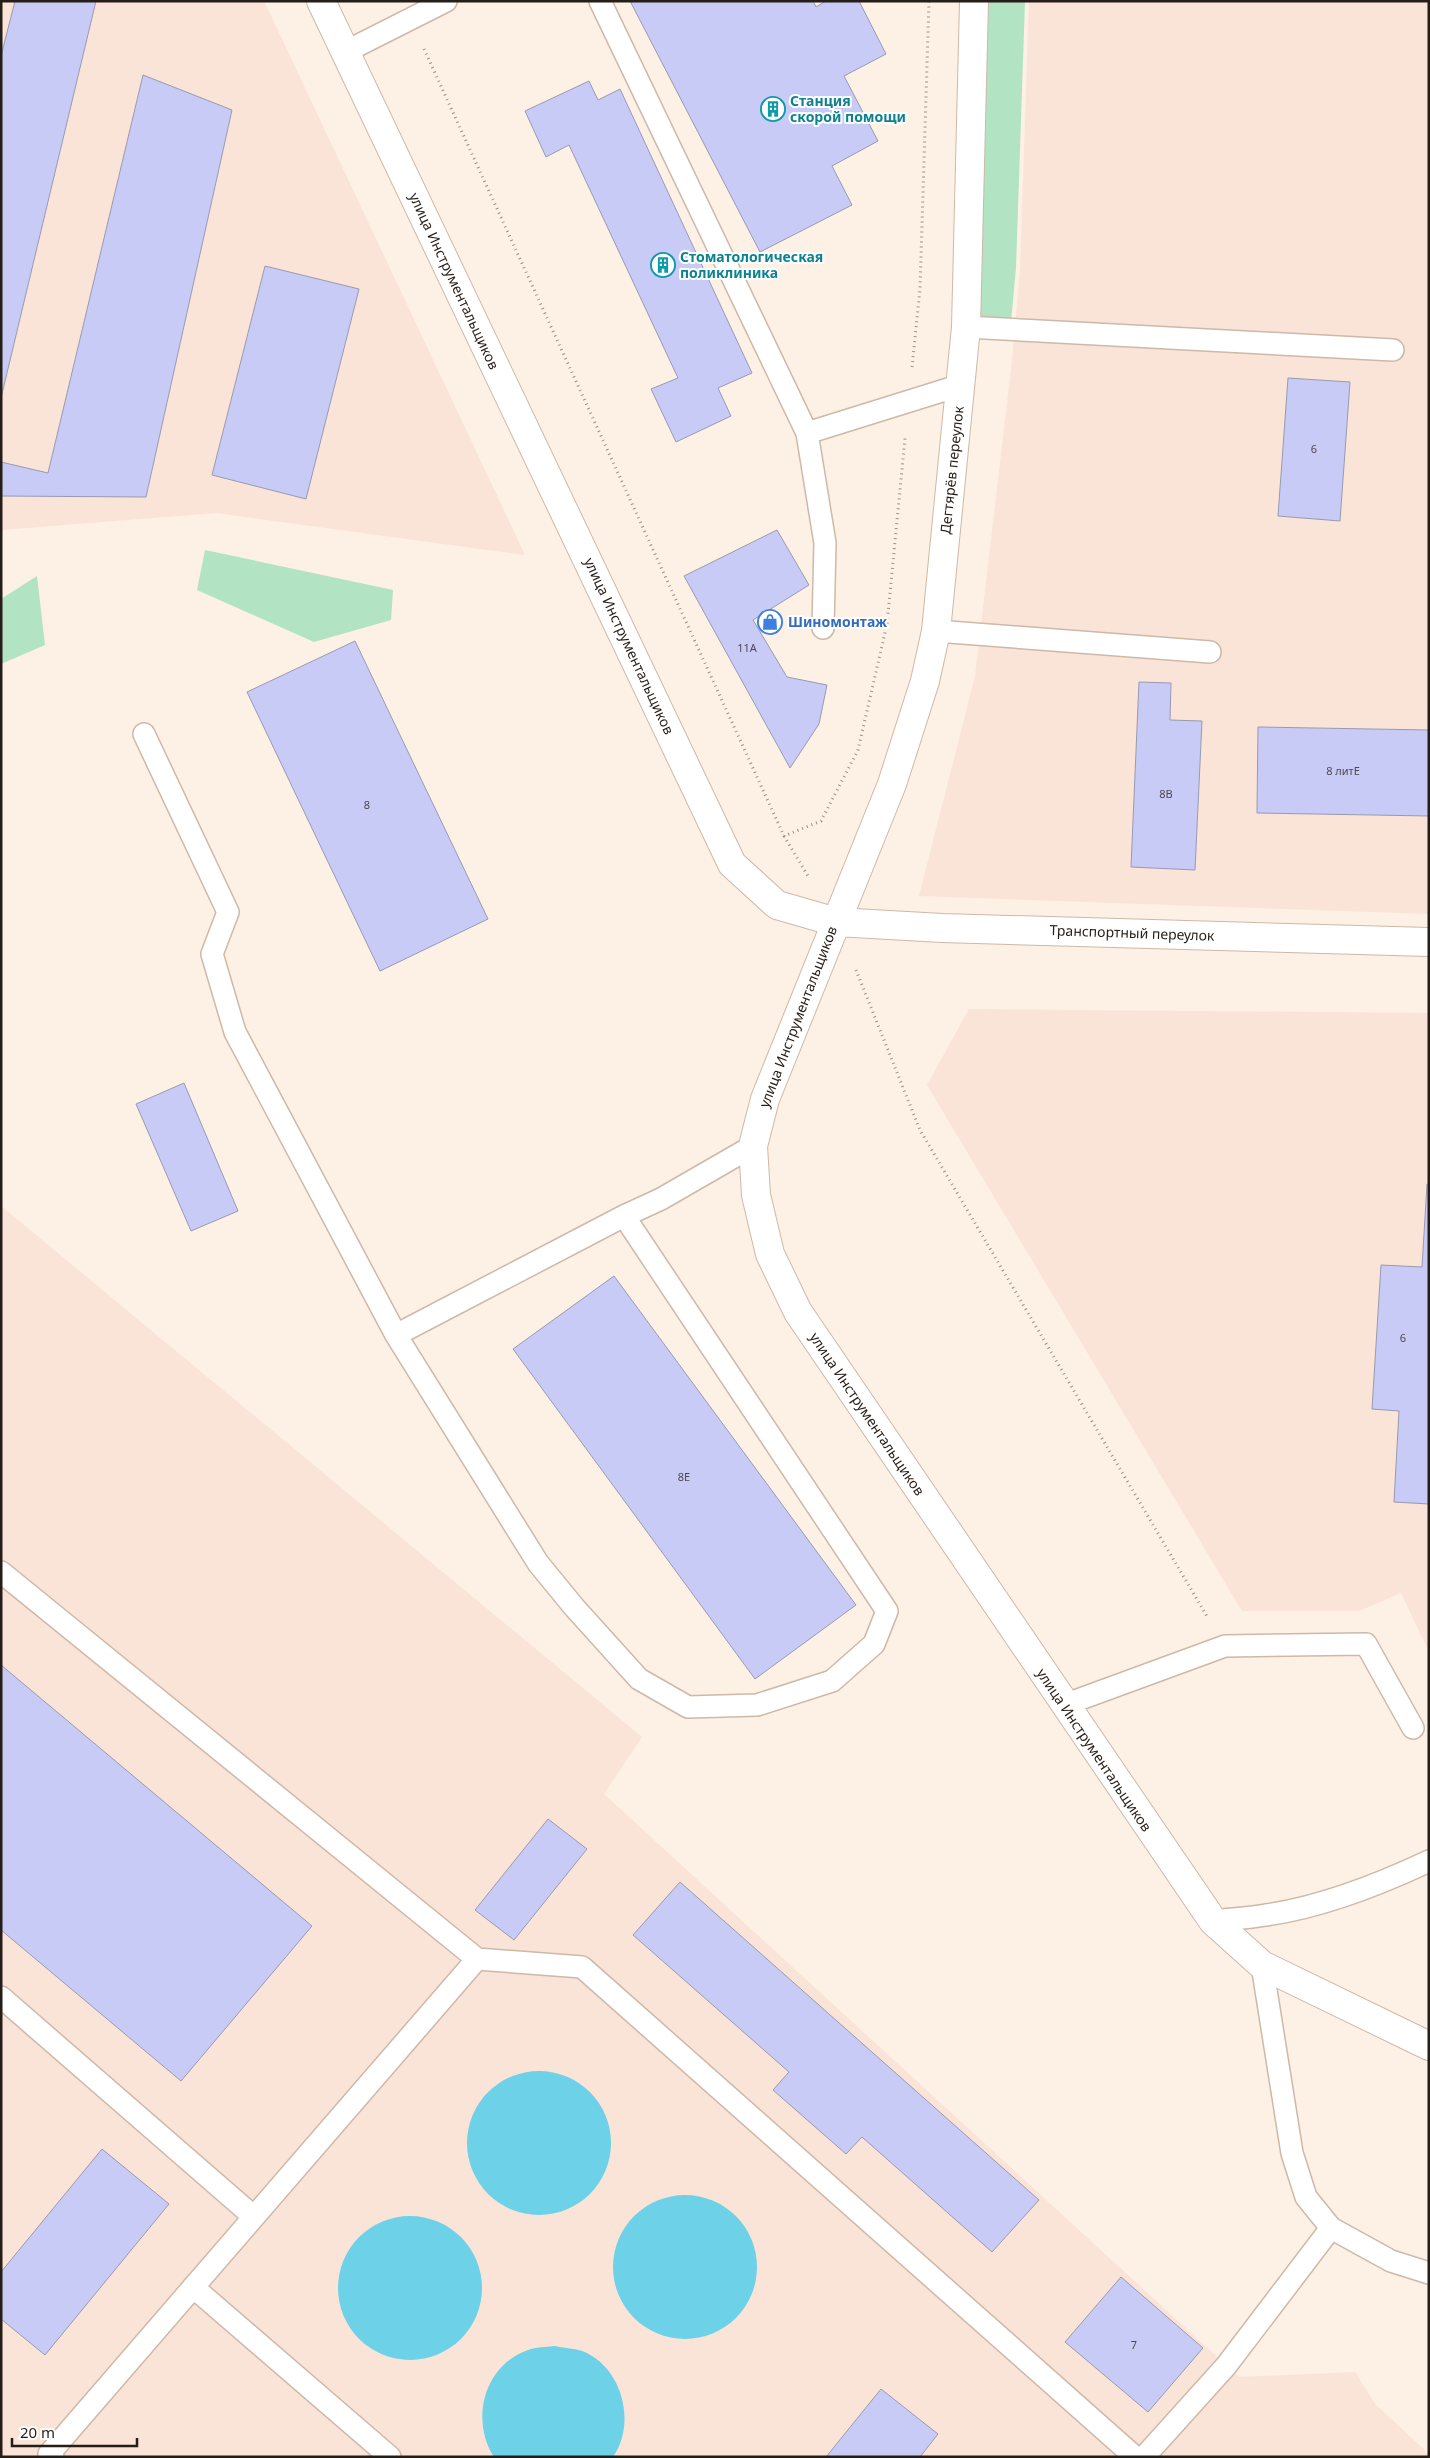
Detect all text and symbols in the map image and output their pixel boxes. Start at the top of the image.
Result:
place label: Станция скорой помощи [790,91,906,126]
building icon: Станция скорой помощи [760,96,786,122]
street label: улица Инструментальщиков [405,189,504,372]
place label: Стоматологическая поликлиника [680,247,823,282]
building icon: Стоматологическая поликлиника [650,252,676,278]
street label: Дегтярёв переулок [935,404,968,535]
house number: 6 [1311,441,1317,456]
street label: улица Инструментальщиков [580,554,679,737]
shop icon: Шиномонтаж [757,609,783,635]
place label: Шиномонтаж [788,612,888,631]
house number: 11А [737,640,758,655]
house number: 8 литЕ [1326,763,1360,778]
house number: 8В [1159,786,1173,801]
house number: 8 [364,797,370,812]
street label: Транспортный переулок [1049,920,1215,945]
street label: улица Инструментальщиков [754,923,841,1110]
street label: улица Инструментальщиков [806,1328,929,1499]
house number: 6 [1400,1330,1406,1345]
house number: 8Е [678,1469,690,1484]
street label: улица Инструментальщиков [1033,1664,1156,1835]
house number: 7 [1131,2337,1137,2352]
scale bar [12,2416,138,2448]
text: 20 m [20,2422,55,2442]

